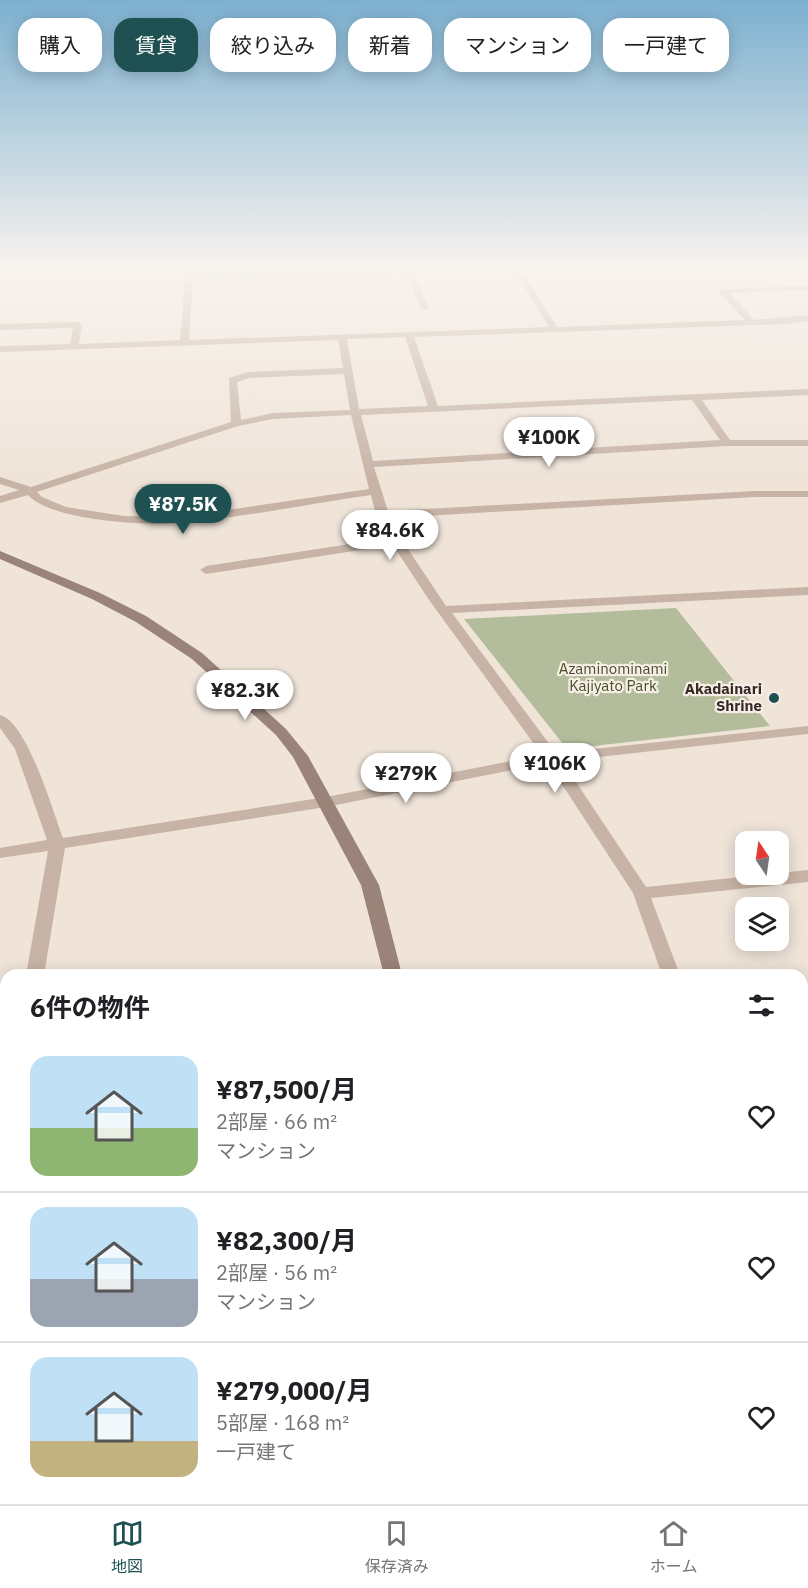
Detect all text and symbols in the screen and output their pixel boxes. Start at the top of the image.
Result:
chip: 購入 [18,18,102,72]
chip: 賃貸 [114,18,198,72]
chip: 絞り込み [210,18,336,72]
chip: 新着 [348,18,432,72]
chip: マンション [444,18,591,72]
chip: 一戸建て [603,18,729,72]
pin: ¥100K [507,417,591,468]
text: ¥100K [518,423,580,450]
pin: ¥87.5K [134,484,232,535]
text: ¥87.5K [148,490,218,517]
pin: ¥84.6K [341,510,439,561]
text: ¥84.6K [355,516,425,543]
park label: Azaminominami Kajiyato Park [559,659,667,695]
pin: ¥82.3K [196,670,294,721]
text: ¥82.3K [210,676,280,703]
place label: Akadainari Shrine [685,679,762,715]
marker: Akadainari Shrine [767,691,781,705]
pin: ¥106K [513,743,597,794]
text: ¥106K [524,749,586,776]
pin: ¥279K [364,753,448,804]
text: ¥279K [375,759,437,786]
north arrow [735,831,789,885]
map controls [735,831,789,951]
button: layers [735,897,789,951]
icon: filters [745,989,778,1022]
text: 6件の物件 [30,990,150,1024]
text: ¥87,500/月 [216,1072,357,1106]
icon: home [78,1080,150,1152]
icon: heart [745,1100,778,1133]
text: 2部屋 · 66 m² [216,1108,337,1135]
text: マンション [216,1137,316,1164]
text: ¥82,300/月 [216,1223,357,1257]
icon: home [78,1231,150,1303]
icon: heart [745,1251,778,1284]
text: 2部屋 · 56 m² [216,1259,337,1286]
text: マンション [216,1288,316,1315]
text: ¥279,000/月 [216,1373,373,1407]
icon: home [78,1381,150,1453]
icon: heart [745,1401,778,1434]
text: 5部屋 · 168 m² [216,1409,349,1436]
text: 一戸建て [216,1438,296,1465]
tab: 地図 [111,1517,144,1577]
tab: 保存済み [365,1517,429,1577]
tab: ホーム [650,1517,697,1577]

